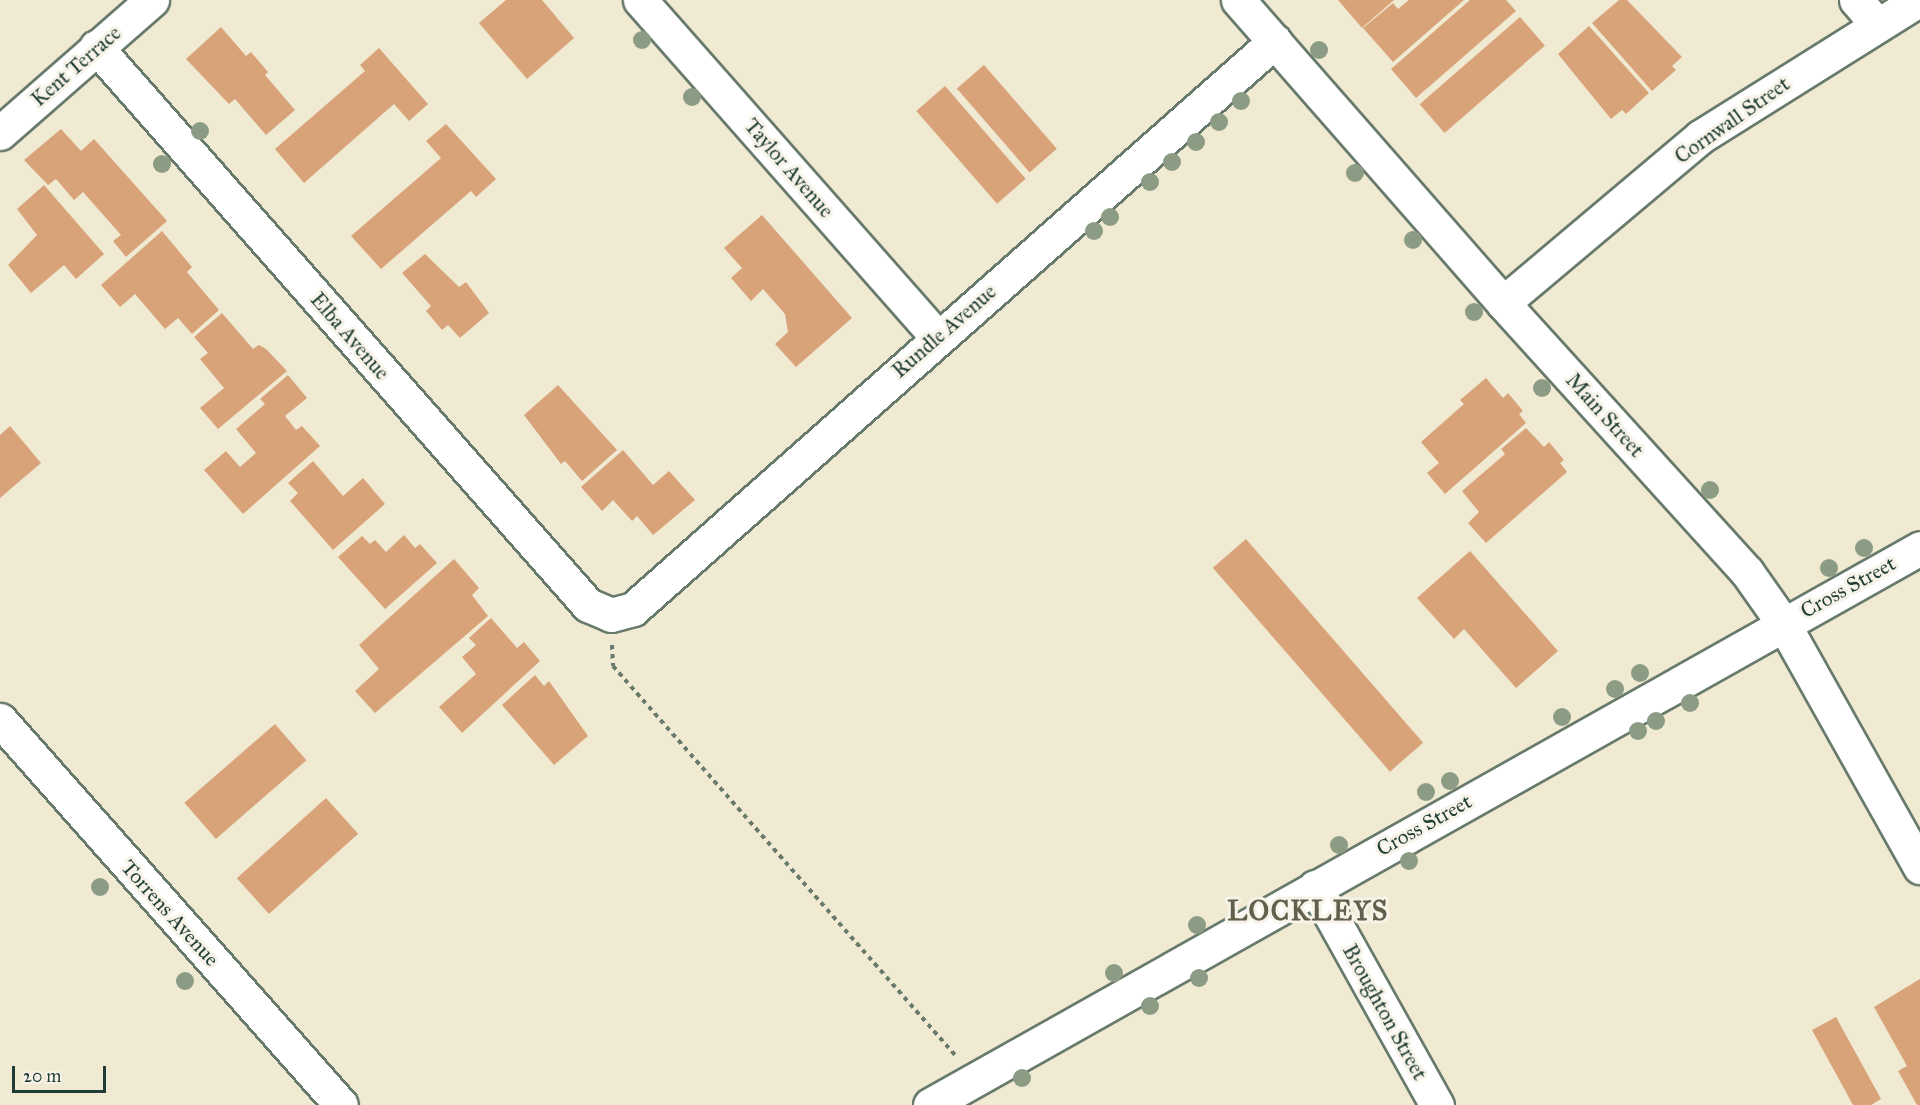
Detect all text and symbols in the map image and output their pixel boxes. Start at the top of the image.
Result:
street label: Kent Terrace [26,20,126,112]
street label: Cornwall Street [1670,71,1794,169]
street label: Taylor Avenue [739,113,839,223]
street label: Rundle Avenue [887,279,1001,383]
street label: Elba Avenue [305,287,395,385]
street label: Main Street [1561,368,1649,462]
street label: Cross Street [1796,551,1900,623]
street label: Cross Street [1372,789,1476,861]
street label: Torrens Avenue [116,855,224,971]
district label: LOCKLEYS [1227,895,1389,927]
street label: Broughton Street [1337,940,1433,1084]
scale bar [15,1054,110,1092]
text: 20 m [23,1065,61,1087]

